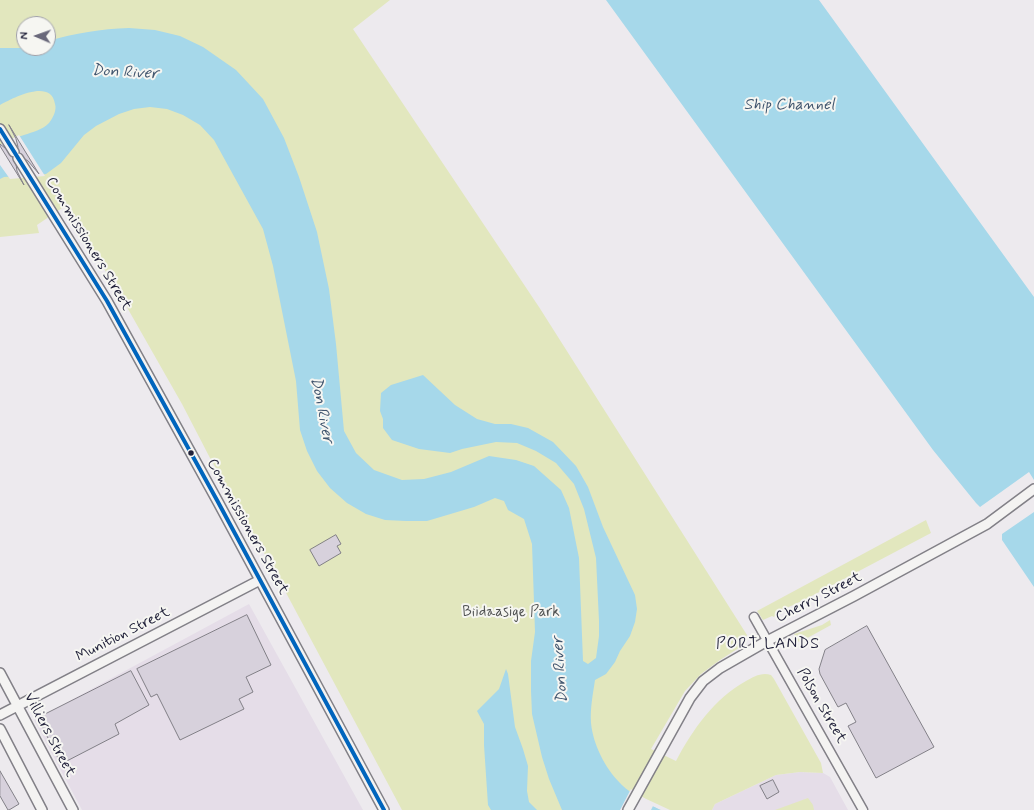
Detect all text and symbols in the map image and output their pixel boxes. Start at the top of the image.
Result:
north arrow [16,16,56,56]
text: N [18,32,32,40]
water label: Don River [91,62,159,84]
water label: Ship Channel [744,96,834,116]
street label: Commissioners Street [41,174,135,314]
water label: Don River [305,375,337,445]
unlabelled marker [186,448,196,458]
street label: Commissioners Street [202,456,292,598]
street label: Cherry Street [773,569,865,627]
street label: Munition Street [73,604,173,666]
park label: Biidaasige Park [462,604,560,622]
district label: PORT LANDS [715,635,821,655]
water label: Don River [549,636,573,704]
street label: Polson Street [792,665,850,747]
street label: Villiers Street [19,690,79,780]

